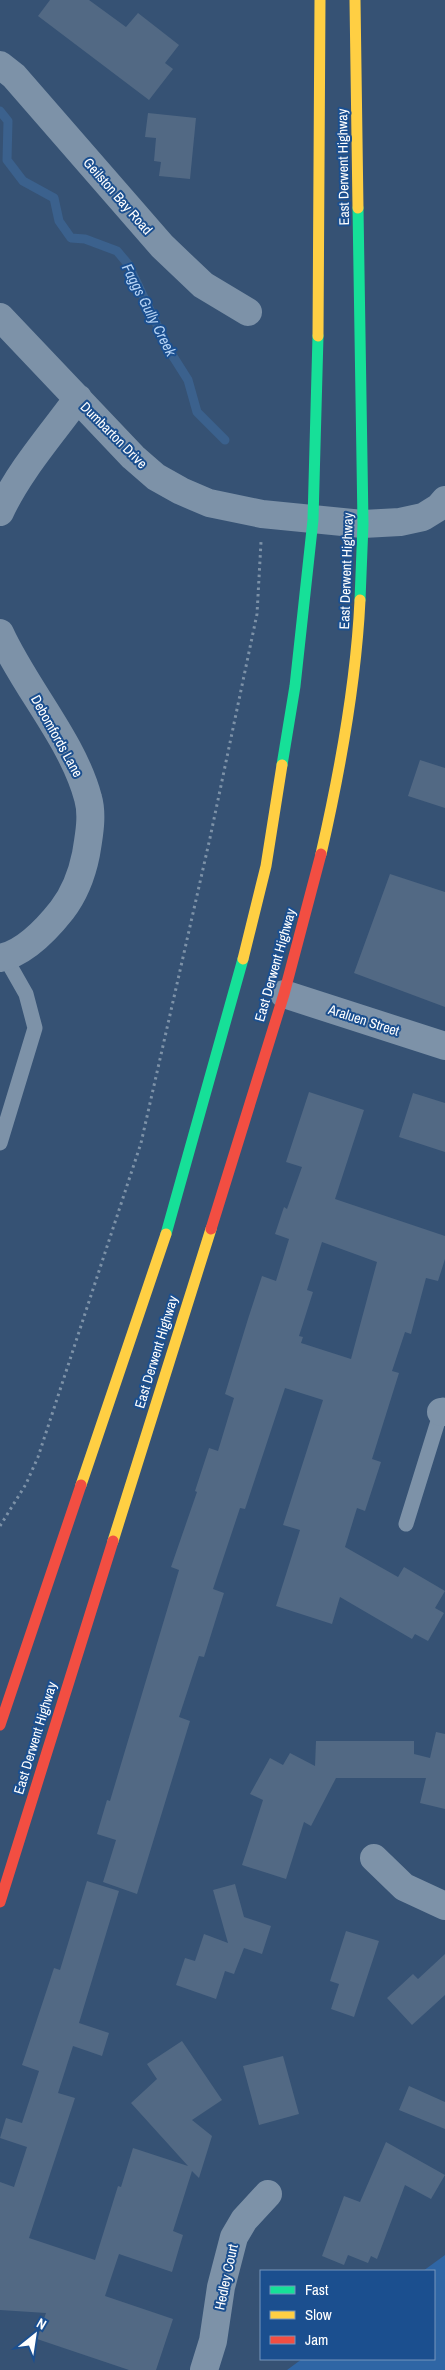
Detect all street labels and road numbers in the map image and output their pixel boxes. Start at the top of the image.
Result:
street label: East Derwent Highway [333,108,353,226]
street label: Geilston Bay Road [80,154,156,238]
street label: Dumbarton Drive [77,398,151,472]
street label: East Derwent Highway [335,512,357,630]
street label: Debomfords Lane [27,692,87,780]
street label: East Derwent Highway [250,906,300,1024]
street label: Araluen Street [325,1000,402,1040]
street label: East Derwent Highway [130,1293,182,1410]
street label: East Derwent Highway [9,1679,61,1796]
street label: Hedley Court [210,2242,242,2312]

